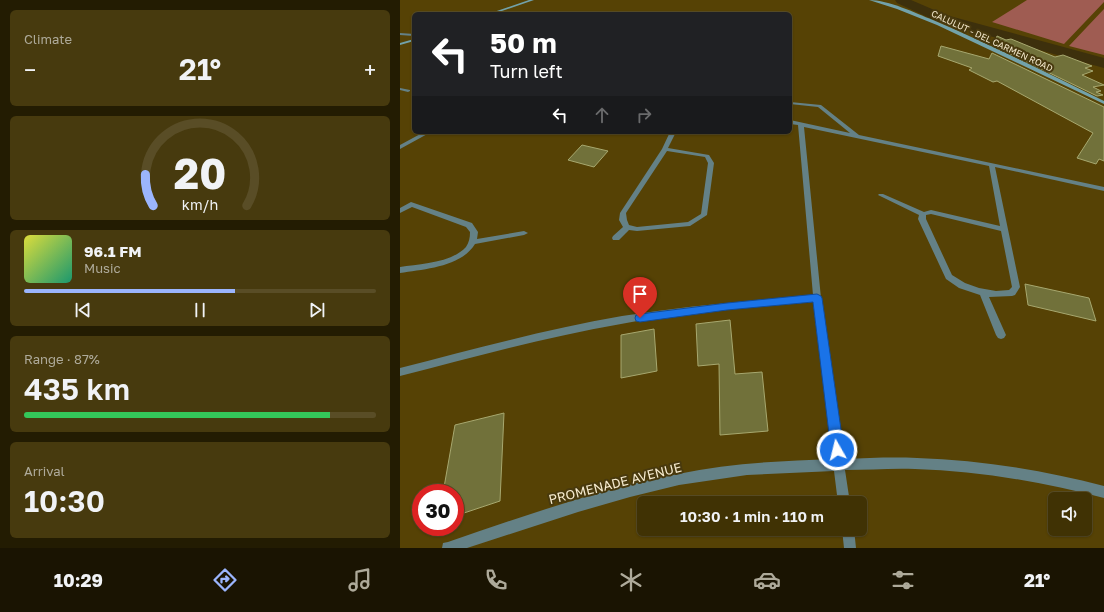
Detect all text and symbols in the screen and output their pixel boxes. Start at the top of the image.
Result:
street label: CALULUT - DEL CARMEN ROAD [930,7,1055,74]
text: 50 m [490,26,557,59]
icon: left [424,28,476,80]
text: Climate [24,31,72,47]
text: 21° [179,51,221,87]
text: − [24,56,36,83]
text: + [364,56,376,83]
text: Turn left [490,60,563,82]
icon: left [549,104,571,126]
icon: ahead [591,104,613,126]
icon: right [633,104,655,126]
text: 20 [174,148,226,198]
text: km/h [182,196,218,213]
text: 96.1 FM [84,242,142,260]
text: Music [84,260,121,276]
pin [623,277,657,318]
icon: arrive [629,283,651,305]
icon: previous [72,299,94,321]
icon: pause [189,299,211,321]
icon: next [306,299,328,321]
text: Range · 87% [24,351,100,367]
text: 435 km [24,371,130,407]
position arrow [816,429,858,471]
street label: PROMENADE AVENUE [547,459,683,507]
text: Arrival [24,463,65,479]
text: 10:30 [24,483,105,519]
speed limit sign: 30 [412,484,464,536]
map controls [1048,492,1092,536]
button: sound [1048,492,1092,536]
text: 10:30 · 1 min · 110 m [680,507,824,525]
icon: directions [211,566,239,594]
icon: music [346,566,374,594]
icon: phone [482,566,510,594]
icon: climate [617,566,645,594]
icon: car [753,566,781,594]
icon: filters [889,566,917,594]
text: 10:29 [54,569,103,591]
text: 21° [1024,569,1050,591]

